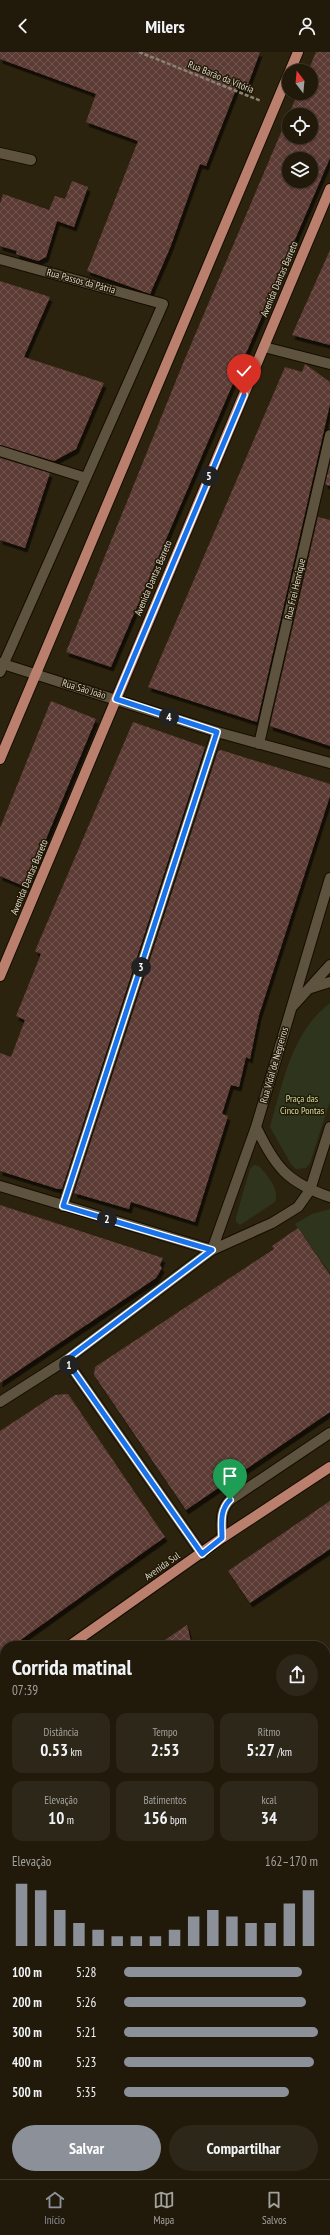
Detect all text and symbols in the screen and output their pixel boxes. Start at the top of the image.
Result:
icon: back [12,15,34,37]
text: Milers [145,15,185,38]
icon: person [296,15,318,37]
street label: Rua Barão da Vitória [186,58,256,96]
north arrow [282,64,318,100]
map controls [282,64,318,188]
button: locate [282,108,318,144]
button: layers [282,152,318,188]
street label: Avenida Dantas Barreto [257,239,301,319]
street label: Rua Passos da Pátria [45,266,117,296]
pin [227,354,261,395]
icon: check [233,360,255,382]
pin: 5 [199,466,219,486]
text: 5 [206,469,212,483]
street label: Avenida Dantas Barreto [131,538,175,618]
street label: Rua Frei Henrique [282,557,308,621]
street label: Rua São João [61,676,107,702]
pin: 4 [159,707,179,727]
text: 4 [166,710,172,724]
street label: Avenida Dantas Barreto [7,837,51,917]
pin: 3 [131,957,151,977]
text: 3 [138,960,144,974]
street label: Rua Vidal de Negreiros [257,1025,291,1104]
park label: Praça das Cinco Pontas [280,1092,325,1117]
pin: 2 [97,1209,117,1229]
text: 2 [104,1212,110,1226]
pin: 1 [59,1355,79,1375]
text: 1 [66,1358,72,1372]
pin [213,1459,247,1500]
icon: arrive [219,1465,241,1487]
street label: Avenida Sul [142,1549,183,1583]
text: Corrida matinal [12,1653,132,1681]
button: share [276,1654,318,1696]
text: 07:39 [12,1682,38,1699]
text: Distância [44,1725,78,1739]
text: Tempo [152,1725,178,1739]
text: Ritmo [258,1725,280,1739]
text: 0.53 [40,1739,68,1761]
text: 2:53 [151,1739,179,1761]
text: 5:27 [246,1739,275,1761]
text: km [68,1745,82,1759]
text: /km [275,1745,292,1759]
text: Elevação [44,1793,78,1807]
text: Batimentos [144,1793,186,1807]
text: kcal [261,1793,277,1807]
text: 10 [48,1807,64,1829]
text: 156 [143,1807,168,1829]
text: 34 [261,1807,277,1829]
text: m [64,1813,74,1827]
text: bpm [168,1813,187,1827]
text: Elevação [12,1853,51,1870]
text: 162–170 m [265,1853,318,1870]
text: 100 m [12,1964,42,1981]
text: 5:28 [76,1964,96,1981]
text: 200 m [12,1994,42,2011]
text: 5:26 [76,1994,96,2011]
text: 300 m [12,2024,42,2041]
text: 5:21 [76,2024,96,2041]
text: 400 m [12,2054,42,2071]
text: 5:23 [76,2054,96,2071]
text: 500 m [12,2084,42,2101]
text: 5:35 [76,2084,96,2101]
button: Salvar [12,2125,161,2171]
button: Compartilhar [169,2125,318,2171]
tab: Início [44,2189,66,2227]
tab: Mapa [153,2189,175,2227]
tab: Salvos [262,2189,286,2227]

